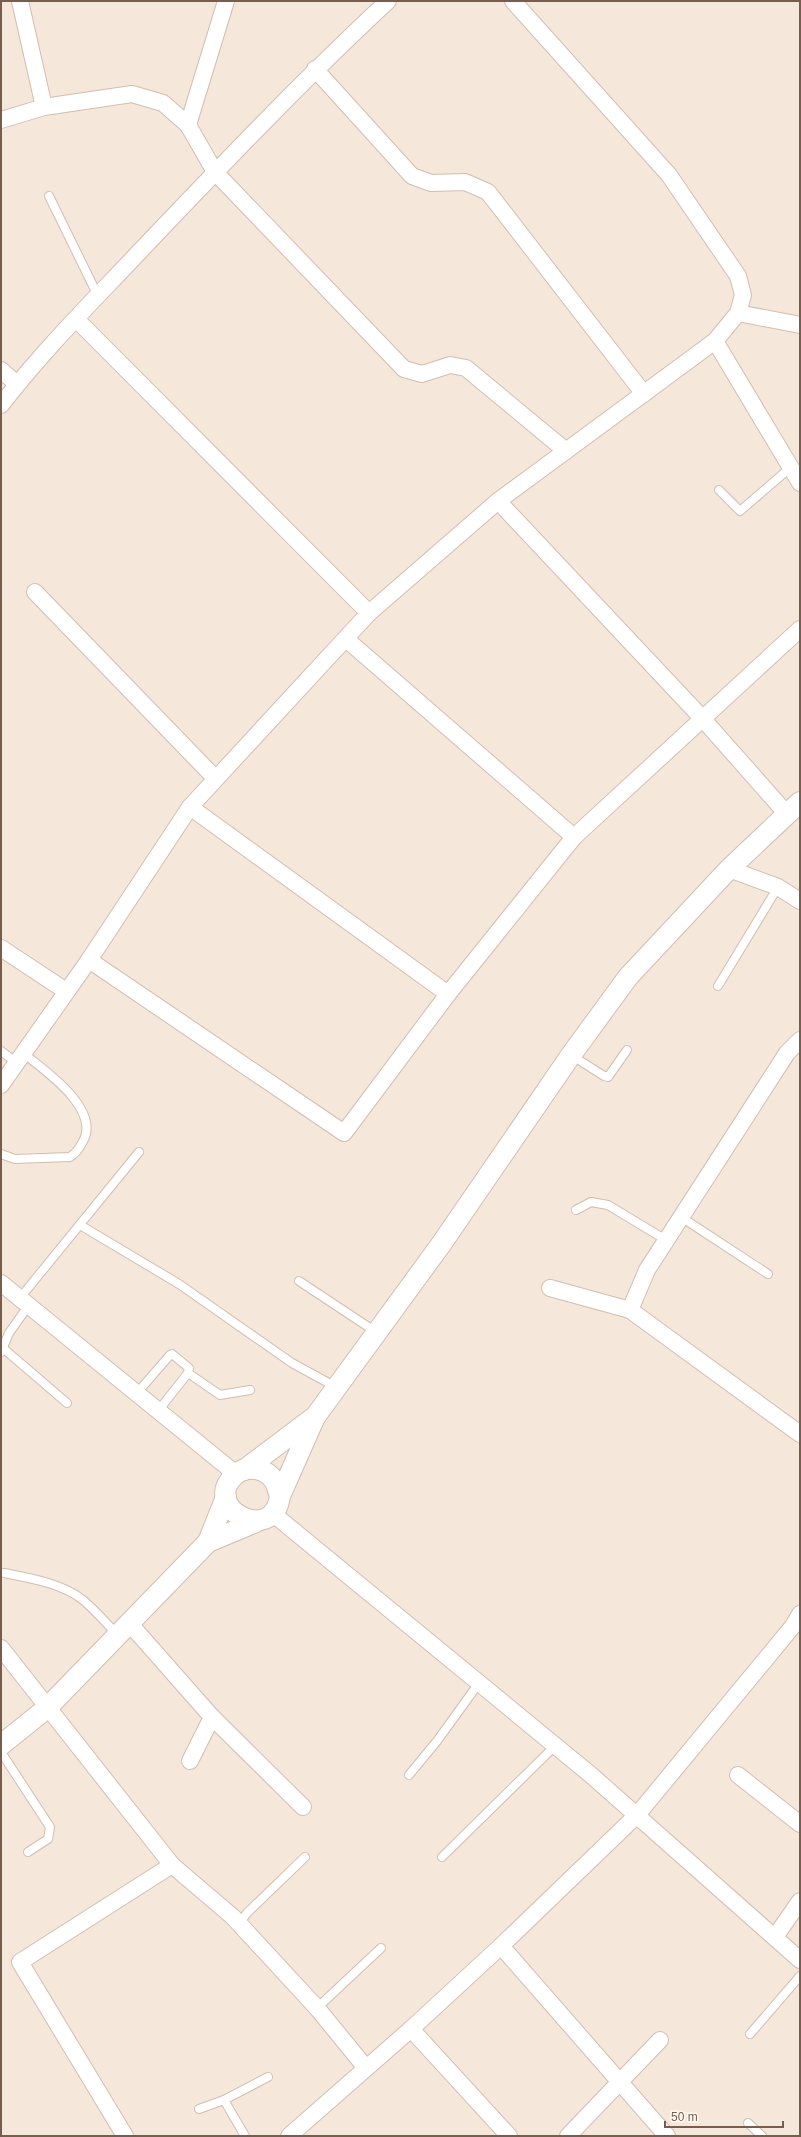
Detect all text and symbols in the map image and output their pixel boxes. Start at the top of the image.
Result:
scale bar [665,2103,783,2129]
text: 50 m [671,2110,698,2124]

